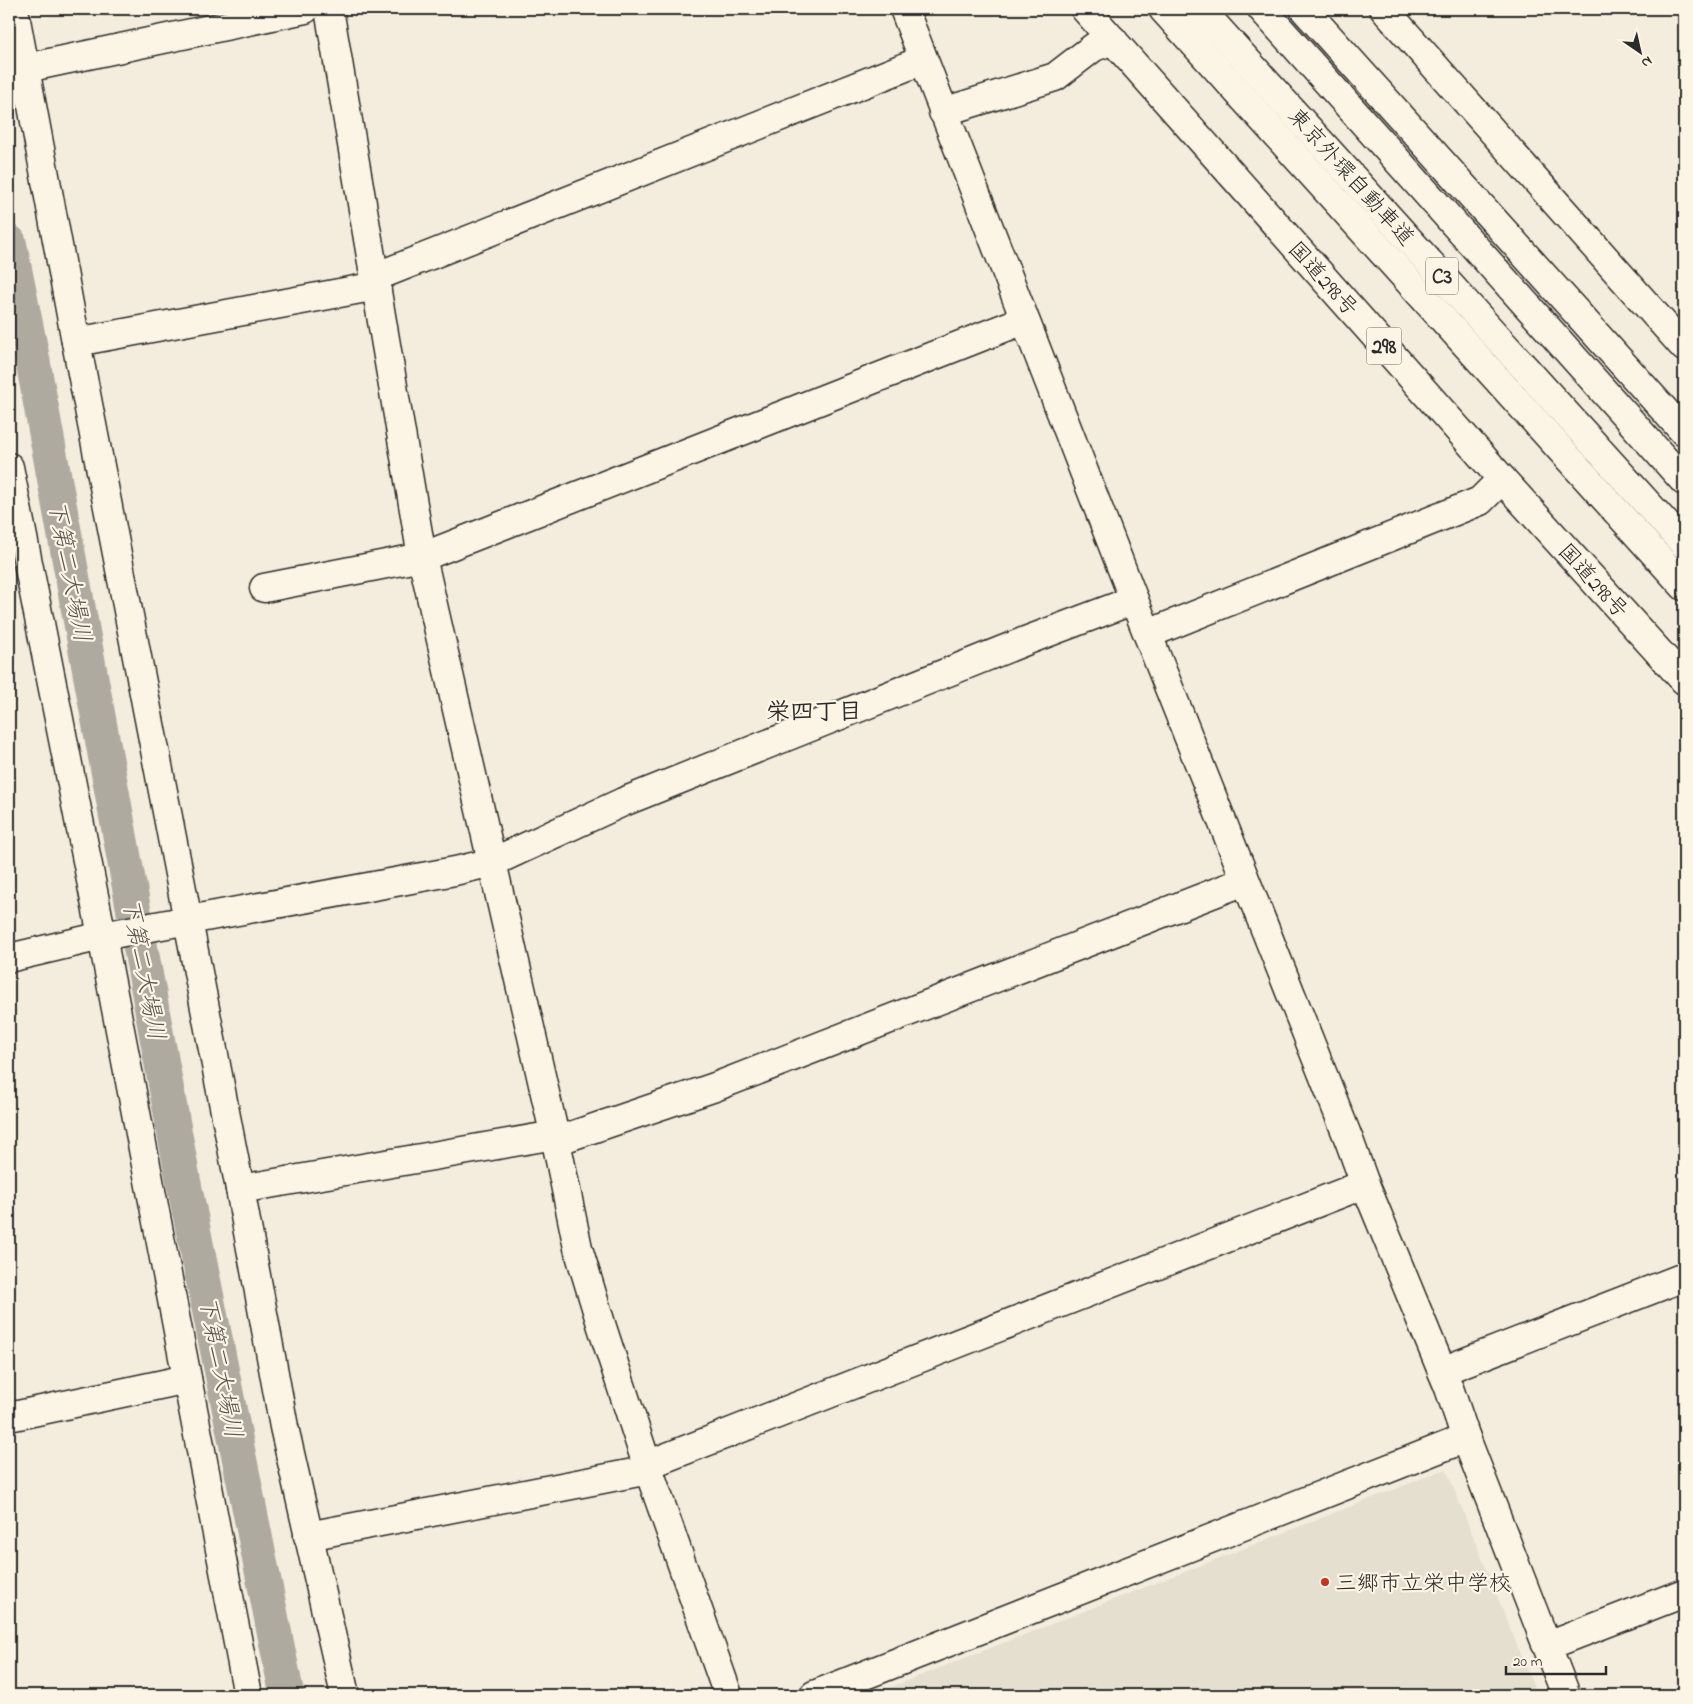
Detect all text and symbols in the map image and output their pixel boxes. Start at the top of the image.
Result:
north arrow [1616,28,1666,78]
text: N [1637,50,1656,73]
street label: 東京外環自動車道 [1279,102,1421,254]
street label: 国道298号 [1279,235,1364,325]
road number: C3 [1426,258,1458,294]
road number: 298 [1366,328,1402,364]
water label: 下第二大場川 [37,497,98,645]
street label: 国道298号 [1549,537,1634,627]
district label: 栄四丁目 [766,696,862,731]
water label: 下第二大場川 [111,895,172,1043]
water label: 下第二大場川 [188,1293,249,1441]
place label: 三郷市立栄中学校 [1335,1569,1511,1601]
marker: 三郷市立栄中学校 [1319,1576,1331,1588]
scale bar [1506,1644,1606,1676]
text: 20 m [1513,1651,1543,1673]

